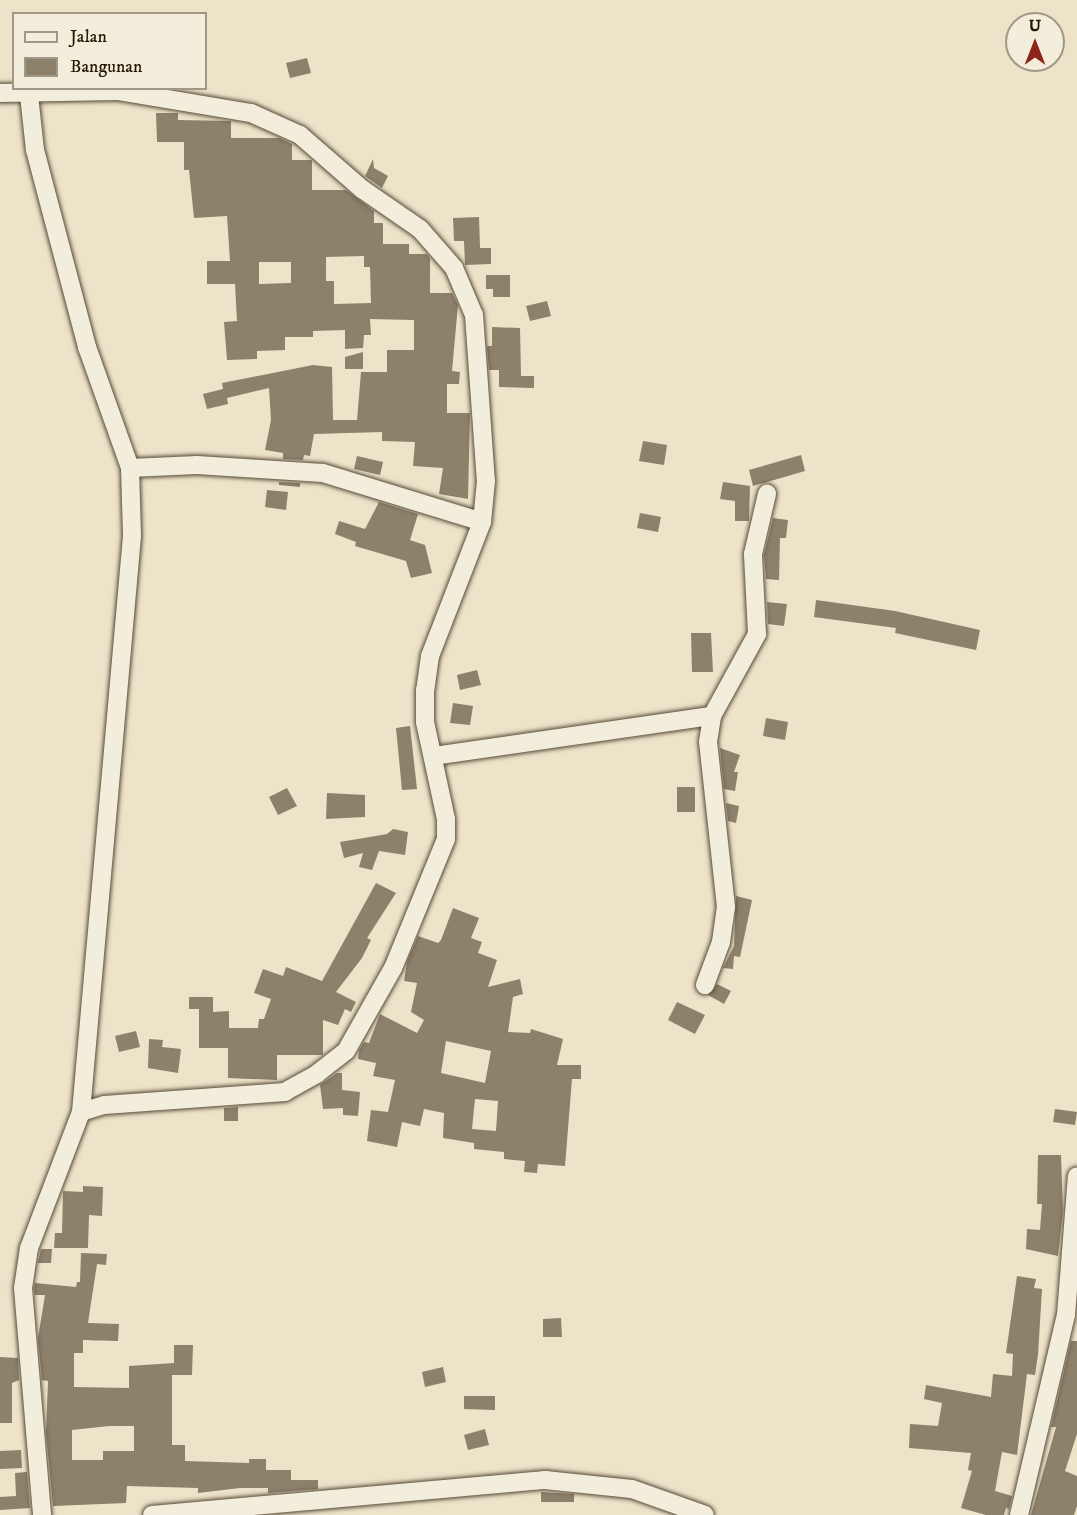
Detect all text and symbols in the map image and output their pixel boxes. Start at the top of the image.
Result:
legend [12,12,207,90]
north arrow [1005,12,1065,72]
text: U [1029,16,1041,36]
text: Jalan [70,26,107,48]
text: Bangunan [70,56,142,78]

